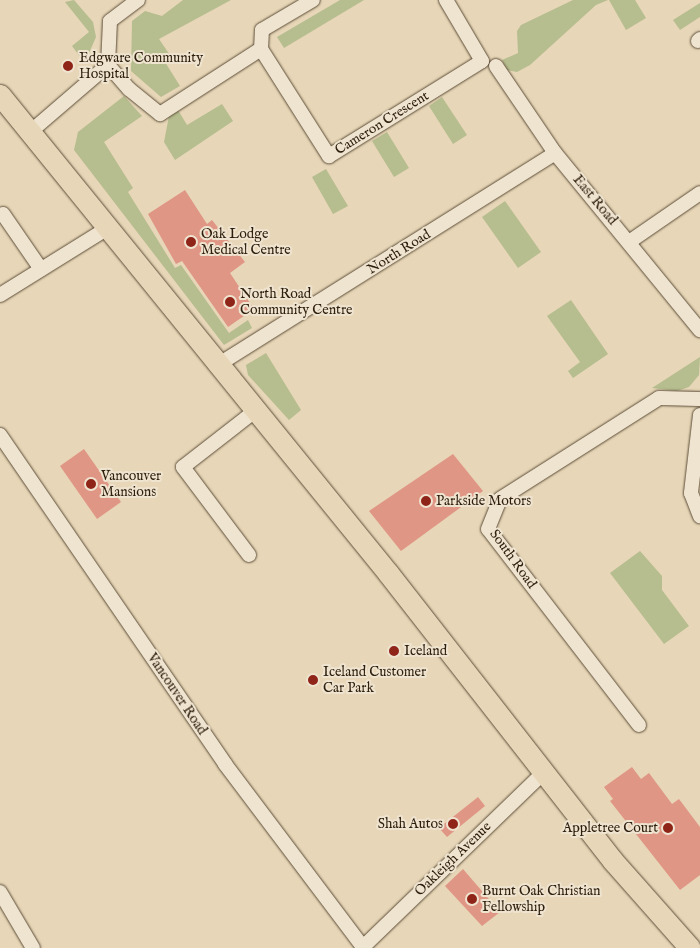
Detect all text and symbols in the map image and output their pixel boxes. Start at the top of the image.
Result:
place label: Edgware Community Hospital [79,50,203,82]
marker: Edgware Community Hospital [61,59,75,73]
street label: Cameron Crescent [332,87,432,159]
street label: East Road [569,172,621,228]
place label: Oak Lodge Medical Centre [201,226,291,258]
street label: North Road [364,226,434,278]
marker: Oak Lodge Medical Centre [185,236,197,248]
place label: North Road Community Centre [240,286,352,318]
marker: North Road Community Centre [224,296,236,308]
place label: Vancouver Mansions [101,468,161,501]
marker: Vancouver Mansions [85,478,97,490]
place label: Parkside Motors [436,493,531,509]
marker: Parkside Motors [420,495,432,507]
street label: South Road [486,526,540,592]
place label: Iceland [404,643,447,659]
marker: Iceland [388,645,400,657]
street label: Vancouver Road [143,650,211,738]
place label: Iceland Customer Car Park [323,664,426,696]
marker: Iceland Customer Car Park [307,674,319,686]
place label: Shah Autos [378,816,443,832]
street label: Oakleigh Avenue [411,818,495,900]
marker: Shah Autos [447,818,459,830]
place label: Appletree Court [563,820,658,836]
marker: Appletree Court [662,822,674,834]
place label: Burnt Oak Christian Fellowship [482,883,600,916]
marker: Burnt Oak Christian Fellowship [466,893,478,905]

